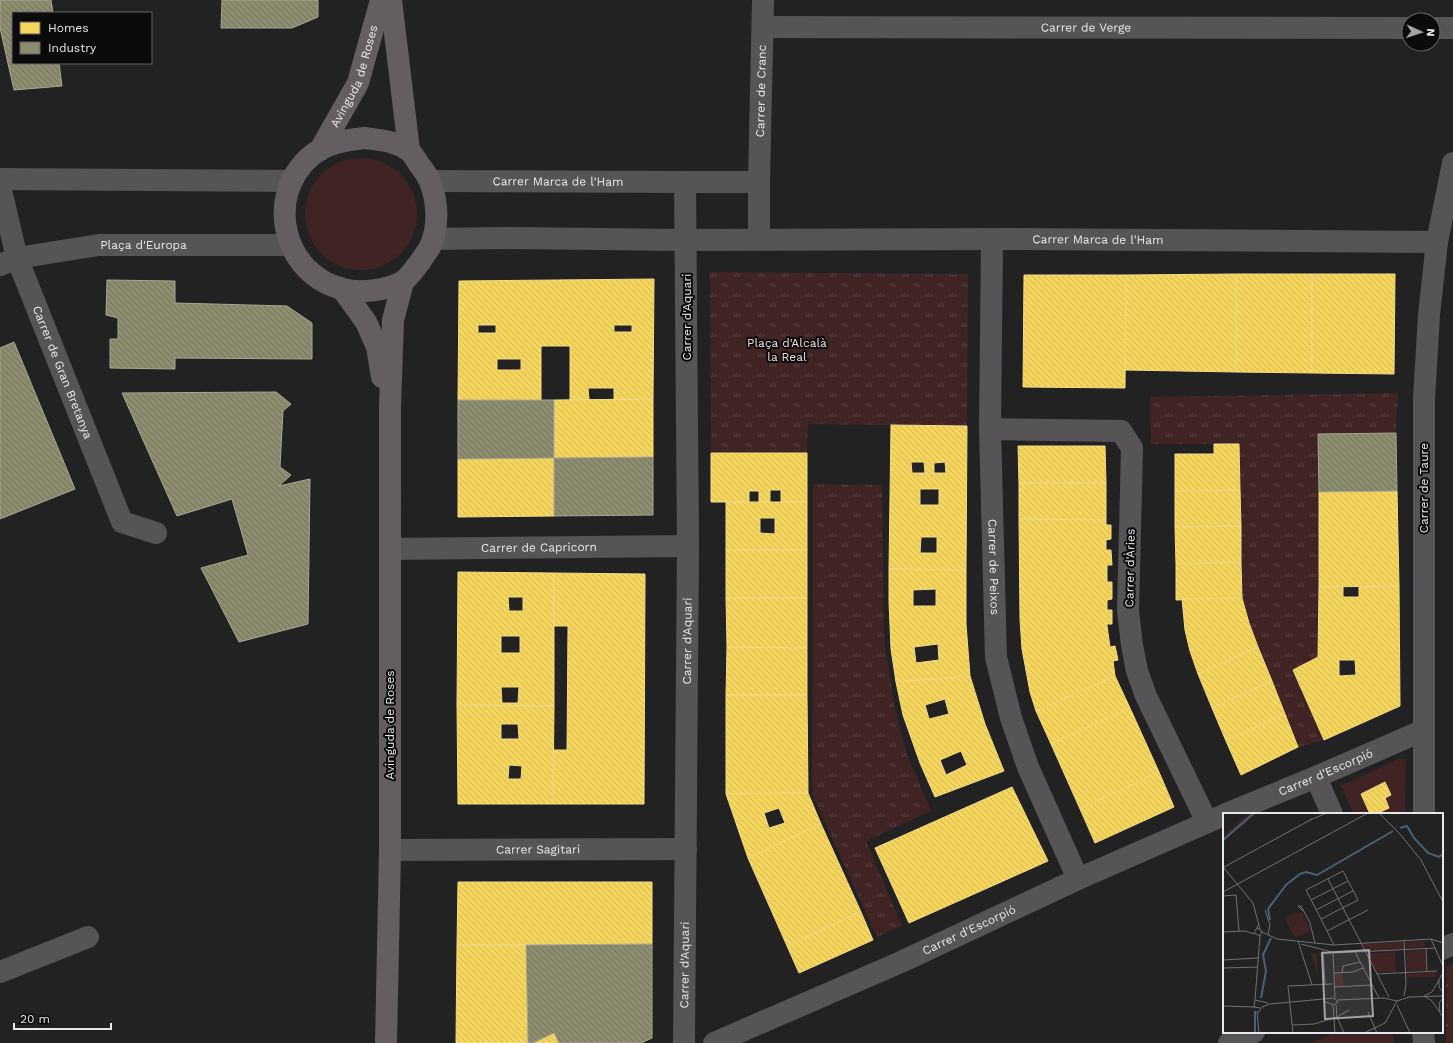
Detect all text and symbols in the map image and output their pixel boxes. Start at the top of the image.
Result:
legend [12,12,152,64]
north arrow [1401,12,1441,52]
street label: Carrer de Verge [1041,20,1131,35]
text: Homes [48,21,89,35]
street label: Avinguda de Roses [327,24,381,130]
text: N [1424,28,1437,37]
text: Industry [48,41,97,55]
street label: Carrer de Cranc [753,44,769,138]
street label: Carrer Marca de l'Ham [492,174,624,189]
street label: Carrer Marca de l'Ham [1032,232,1164,247]
street label: Plaça d'Europa [100,238,187,252]
street label: Carrer d'Aquari [680,274,694,361]
street label: Carrer de Gran Bretanya [30,304,95,441]
park label: Plaça d'Alcalà la Real [747,336,827,364]
street label: Carrer de Taure [1417,443,1431,533]
street label: Carrer de Peixos [985,519,1002,615]
street label: Carrer d'Àries [1122,529,1138,607]
street label: Carrer de Capricorn [481,540,597,555]
street label: Carrer d'Aquari [680,597,695,685]
street label: Avinguda de Roses [383,670,397,780]
street label: Carrer d'Escorpió [1276,746,1375,799]
inset map [1223,813,1443,1033]
street label: Carrer Sagitari [496,842,580,857]
street label: Carrer d'Escorpió [920,902,1018,958]
street label: Carrer d'Aquari [677,921,692,1009]
scale bar [14,1005,111,1031]
text: 20 m [20,1012,50,1026]

